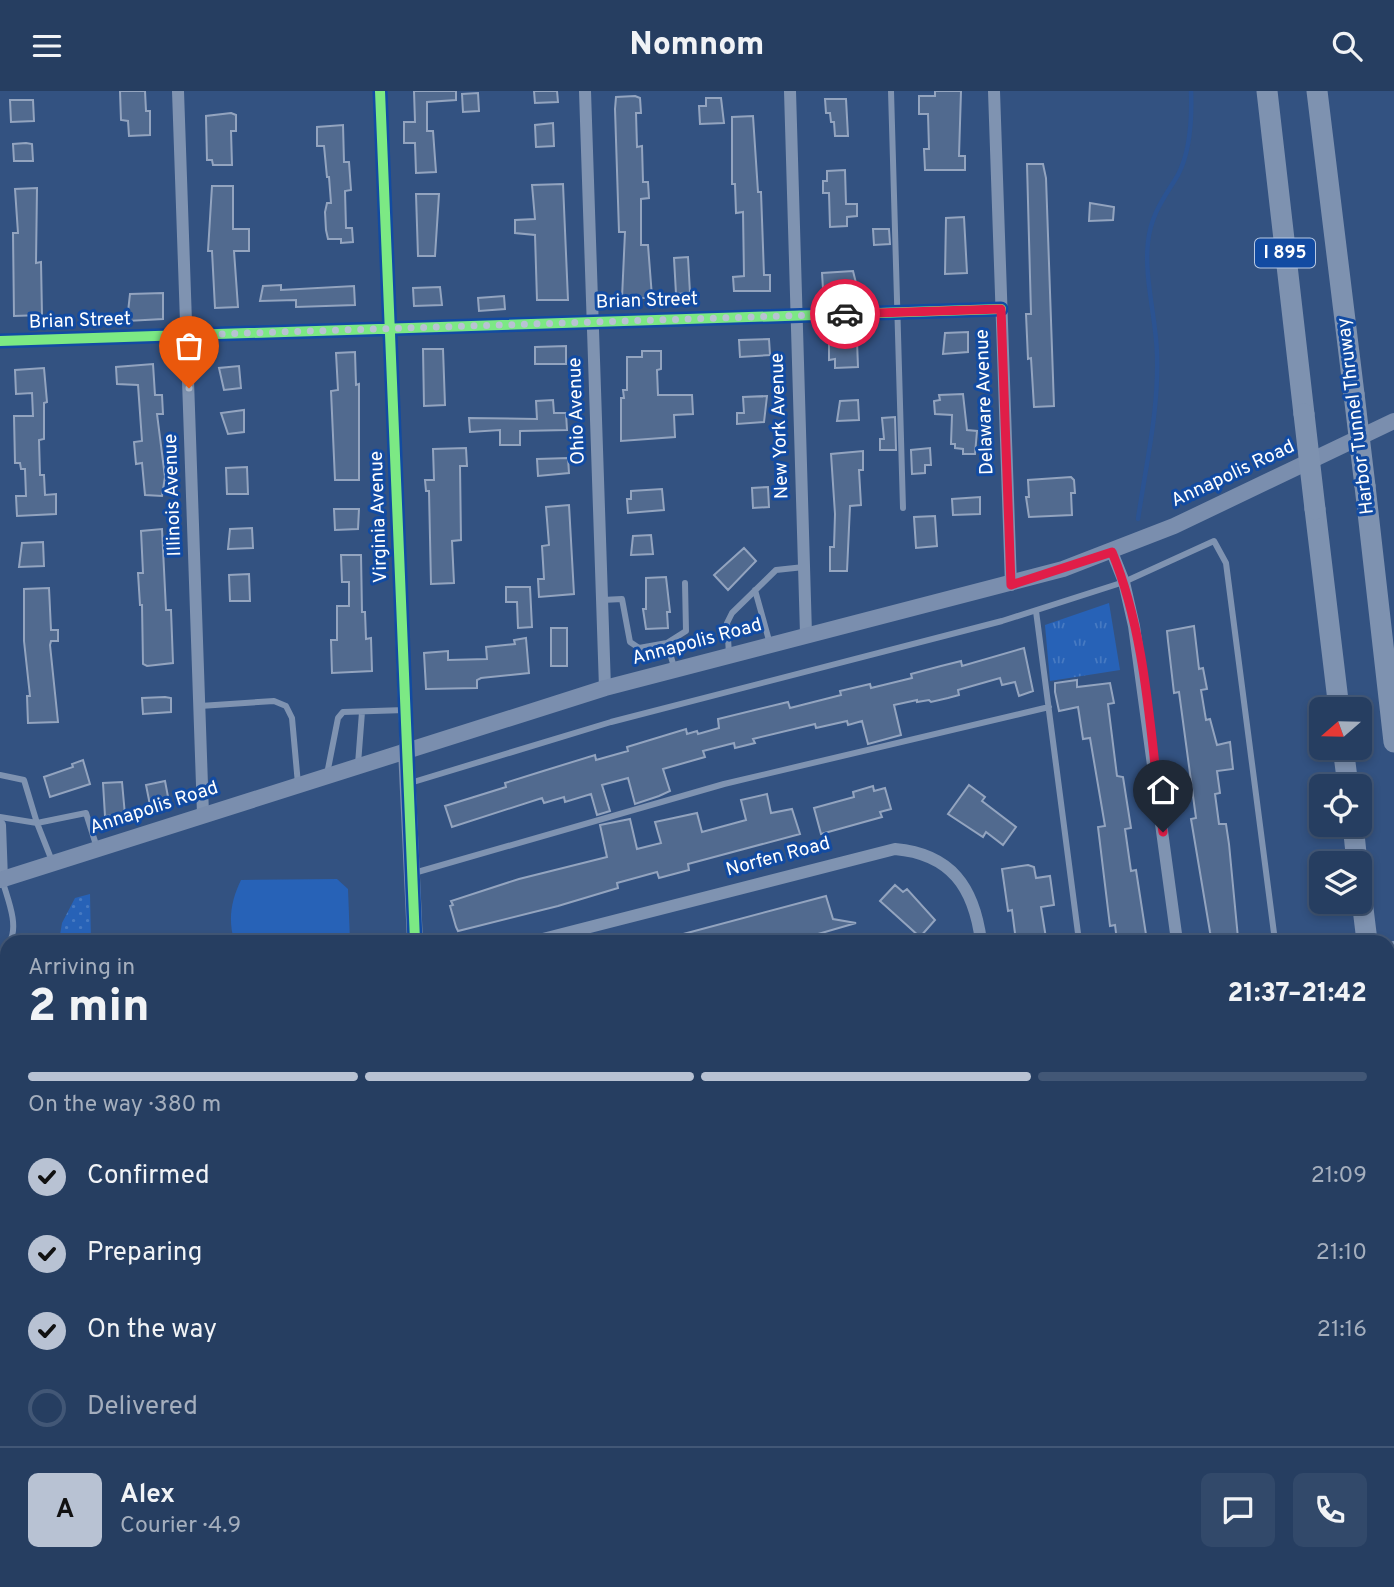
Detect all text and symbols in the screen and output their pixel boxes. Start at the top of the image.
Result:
text: Nomnom [630,26,764,66]
icon: menu [28,27,66,65]
icon: search [1328,27,1366,65]
road number: I 895 [1255,239,1315,267]
courier [810,279,880,349]
street label: Brian Street [595,287,699,315]
icon: car [826,295,864,333]
street label: Brian Street [28,307,132,335]
pin [159,316,219,388]
street label: Harbor Tunnel Thruway [1332,316,1380,516]
icon: bag [170,327,208,365]
street label: Delaware Avenue [970,329,1000,475]
street label: New York Avenue [765,352,795,500]
street label: Ohio Avenue [563,357,591,465]
street label: Illinois Avenue [159,433,187,557]
street label: Annapolis Road [1167,435,1299,513]
street label: Virginia Avenue [365,450,393,584]
street label: Annapolis Road [629,613,765,671]
north arrow [1309,697,1372,759]
map controls [1309,697,1372,914]
pin [1133,760,1193,832]
icon: home [1144,771,1182,809]
button: locate [1309,774,1372,837]
street label: Annapolis Road [87,776,221,840]
street label: Norfen Road [723,832,833,882]
button: layers [1309,851,1372,914]
text: Arriving in [28,954,135,983]
text: 21:37–21:42 [1227,978,1367,1011]
text: 2 min [28,979,150,1038]
text: On the way · 380 m [28,1091,221,1120]
icon: check [28,1158,66,1196]
text: Confirmed [87,1160,210,1193]
text: 21:09 [1311,1162,1367,1191]
icon: check [28,1235,66,1273]
text: Preparing [87,1237,202,1270]
text: 21:10 [1316,1239,1367,1268]
icon: check [28,1312,66,1350]
text: On the way [87,1314,217,1347]
text: 21:16 [1317,1316,1367,1345]
text: Delivered [87,1391,198,1424]
button: chat [1201,1473,1275,1547]
button: phone [1293,1473,1367,1547]
text: Alex [120,1479,175,1512]
text: A [56,1494,74,1527]
text: Courier · 4.9 [120,1512,241,1541]

